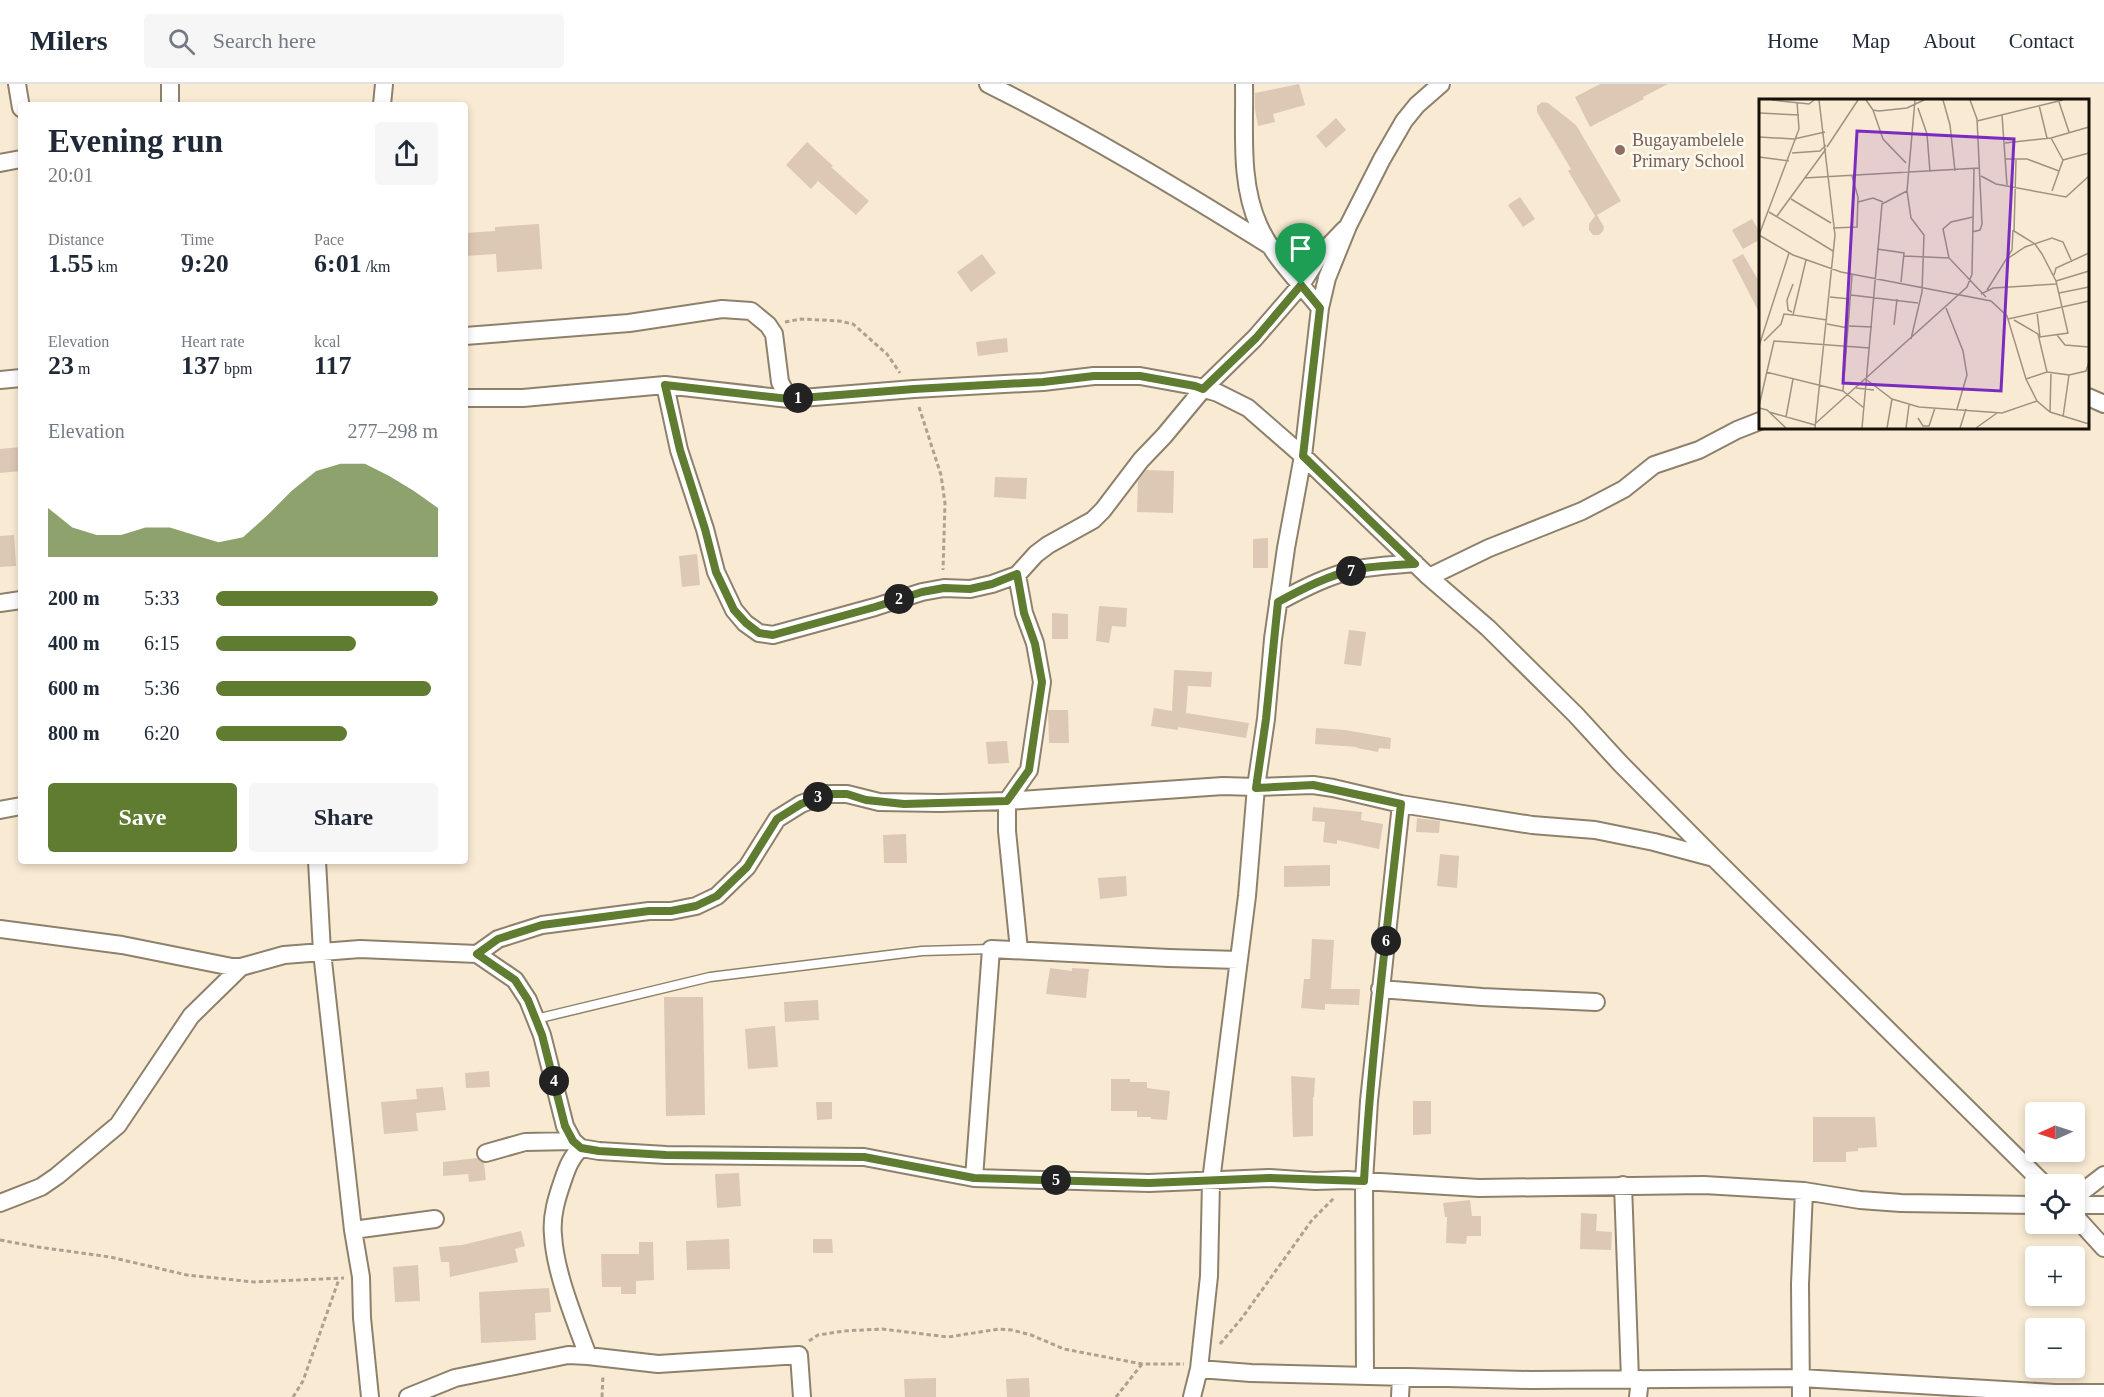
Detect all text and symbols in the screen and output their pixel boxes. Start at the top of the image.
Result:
search box [144,14,564,68]
text: Milers [30,25,108,56]
icon: search [165,25,198,58]
text: Search here [213,28,316,53]
text: Home [1767,29,1819,53]
text: Map [1852,29,1890,53]
text: About [1923,29,1976,53]
text: Contact [2009,29,2074,53]
inset map [1759,99,2089,429]
button: share [375,122,438,185]
text: Evening run [48,123,223,159]
place label: Bugayambelele Primary School [1632,130,1745,171]
marker: Bugayambelele Primary School [1613,143,1627,157]
text: 20:01 [48,164,94,186]
pin [1275,223,1326,285]
text: Distance [48,231,104,248]
text: Time [181,231,214,248]
text: Pace [314,231,344,248]
icon: arrive [1284,232,1317,265]
text: 1.55 [48,249,94,278]
text: 9:20 [181,249,229,278]
text: 6:01 [314,249,362,278]
text: km [94,258,118,275]
text: /km [362,258,391,275]
text: Elevation [48,333,109,350]
text: Heart rate [181,333,245,350]
text: kcal [314,333,341,350]
text: 23 [48,351,74,380]
text: 137 [181,351,220,380]
text: 117 [314,351,352,380]
text: m [74,360,90,377]
text: bpm [220,360,252,377]
pin: 1 [783,383,813,413]
text: 1 [794,389,802,406]
text: Elevation [48,420,125,442]
text: 277–298 m [347,420,438,442]
pin: 7 [1336,556,1366,586]
text: 7 [1347,562,1355,579]
pin: 2 [884,584,914,614]
text: 200 m [48,587,100,609]
text: 5:33 [144,587,180,609]
text: 2 [895,590,903,607]
text: 400 m [48,632,100,654]
text: 6:15 [144,632,180,654]
text: 600 m [48,677,100,699]
text: 5:36 [144,677,180,699]
text: 800 m [48,722,100,744]
text: 6:20 [144,722,180,744]
pin: 3 [803,782,833,812]
button: Save [48,783,237,852]
button: Share [249,783,438,852]
text: 3 [814,788,822,805]
pin: 6 [1371,926,1401,956]
text: 6 [1382,932,1390,949]
pin: 4 [539,1066,569,1096]
text: 4 [550,1072,558,1089]
north arrow [2025,1102,2085,1162]
map controls [2025,1102,2085,1378]
pin: 5 [1041,1165,1071,1195]
text: 5 [1052,1171,1060,1188]
button: locate [2025,1174,2085,1234]
button: + [2025,1246,2085,1306]
button: − [2025,1318,2085,1378]

